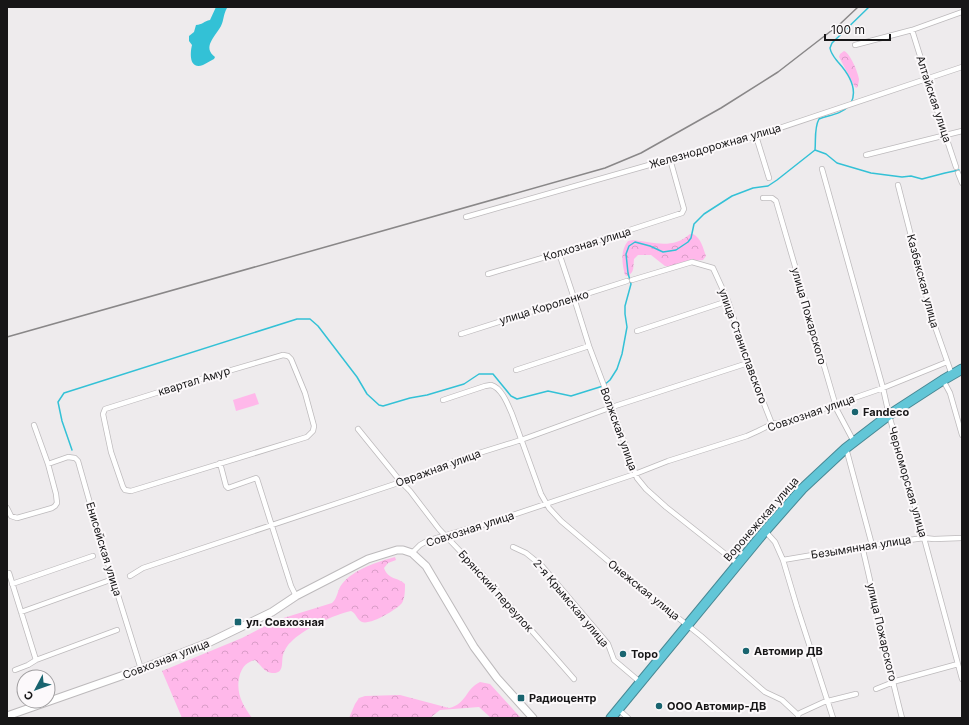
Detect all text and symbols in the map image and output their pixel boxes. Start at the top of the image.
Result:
scale bar [825,16,890,42]
text: 100 m [831,22,865,37]
street label: Алтайская улица [913,54,955,144]
street label: Железнодорожная улица [647,120,783,172]
street label: Колхозная улица [542,224,632,264]
street label: Казбекская улица [904,233,942,329]
street label: улица Пожарского [788,266,830,367]
street label: улица Короленко [498,287,591,327]
street label: улица Станиславского [716,287,770,406]
street label: квартал Амур [156,363,232,399]
street label: Волжская улица [597,385,641,473]
street label: Совхозная улица [765,391,857,435]
place label: Fandeco [863,405,909,419]
marker: Fandeco [850,407,860,417]
street label: Черноморская улица [885,425,931,539]
street label: Овражная улица [393,446,483,490]
street label: Воронежская улица [721,474,801,564]
street label: Енисейская улица [83,500,125,598]
street label: Совхозная улица [424,508,516,550]
street label: Безымянная улица [810,532,912,562]
street label: Брянский переулок [456,547,536,635]
street label: 2-я Крымская улица [530,556,612,650]
street label: Онежская улица [605,557,683,623]
street label: улица Пожарского [864,581,900,683]
place label: ул. Совхозная [246,615,324,629]
marker: ул. Совхозная [233,617,243,627]
street label: Совхозная улица [121,636,211,682]
place label: Автомир ДВ [754,644,823,658]
marker: Автомир ДВ [741,646,751,656]
place label: Торо [631,647,658,661]
marker: Торо [618,649,628,659]
north arrow [16,669,56,709]
text: С [20,688,36,703]
place label: Радиоцентр [529,691,597,705]
marker: Радиоцентр [516,693,526,703]
place label: ООО Автомир-ДВ [667,699,766,713]
marker: ООО Автомир-ДВ [654,701,664,711]

